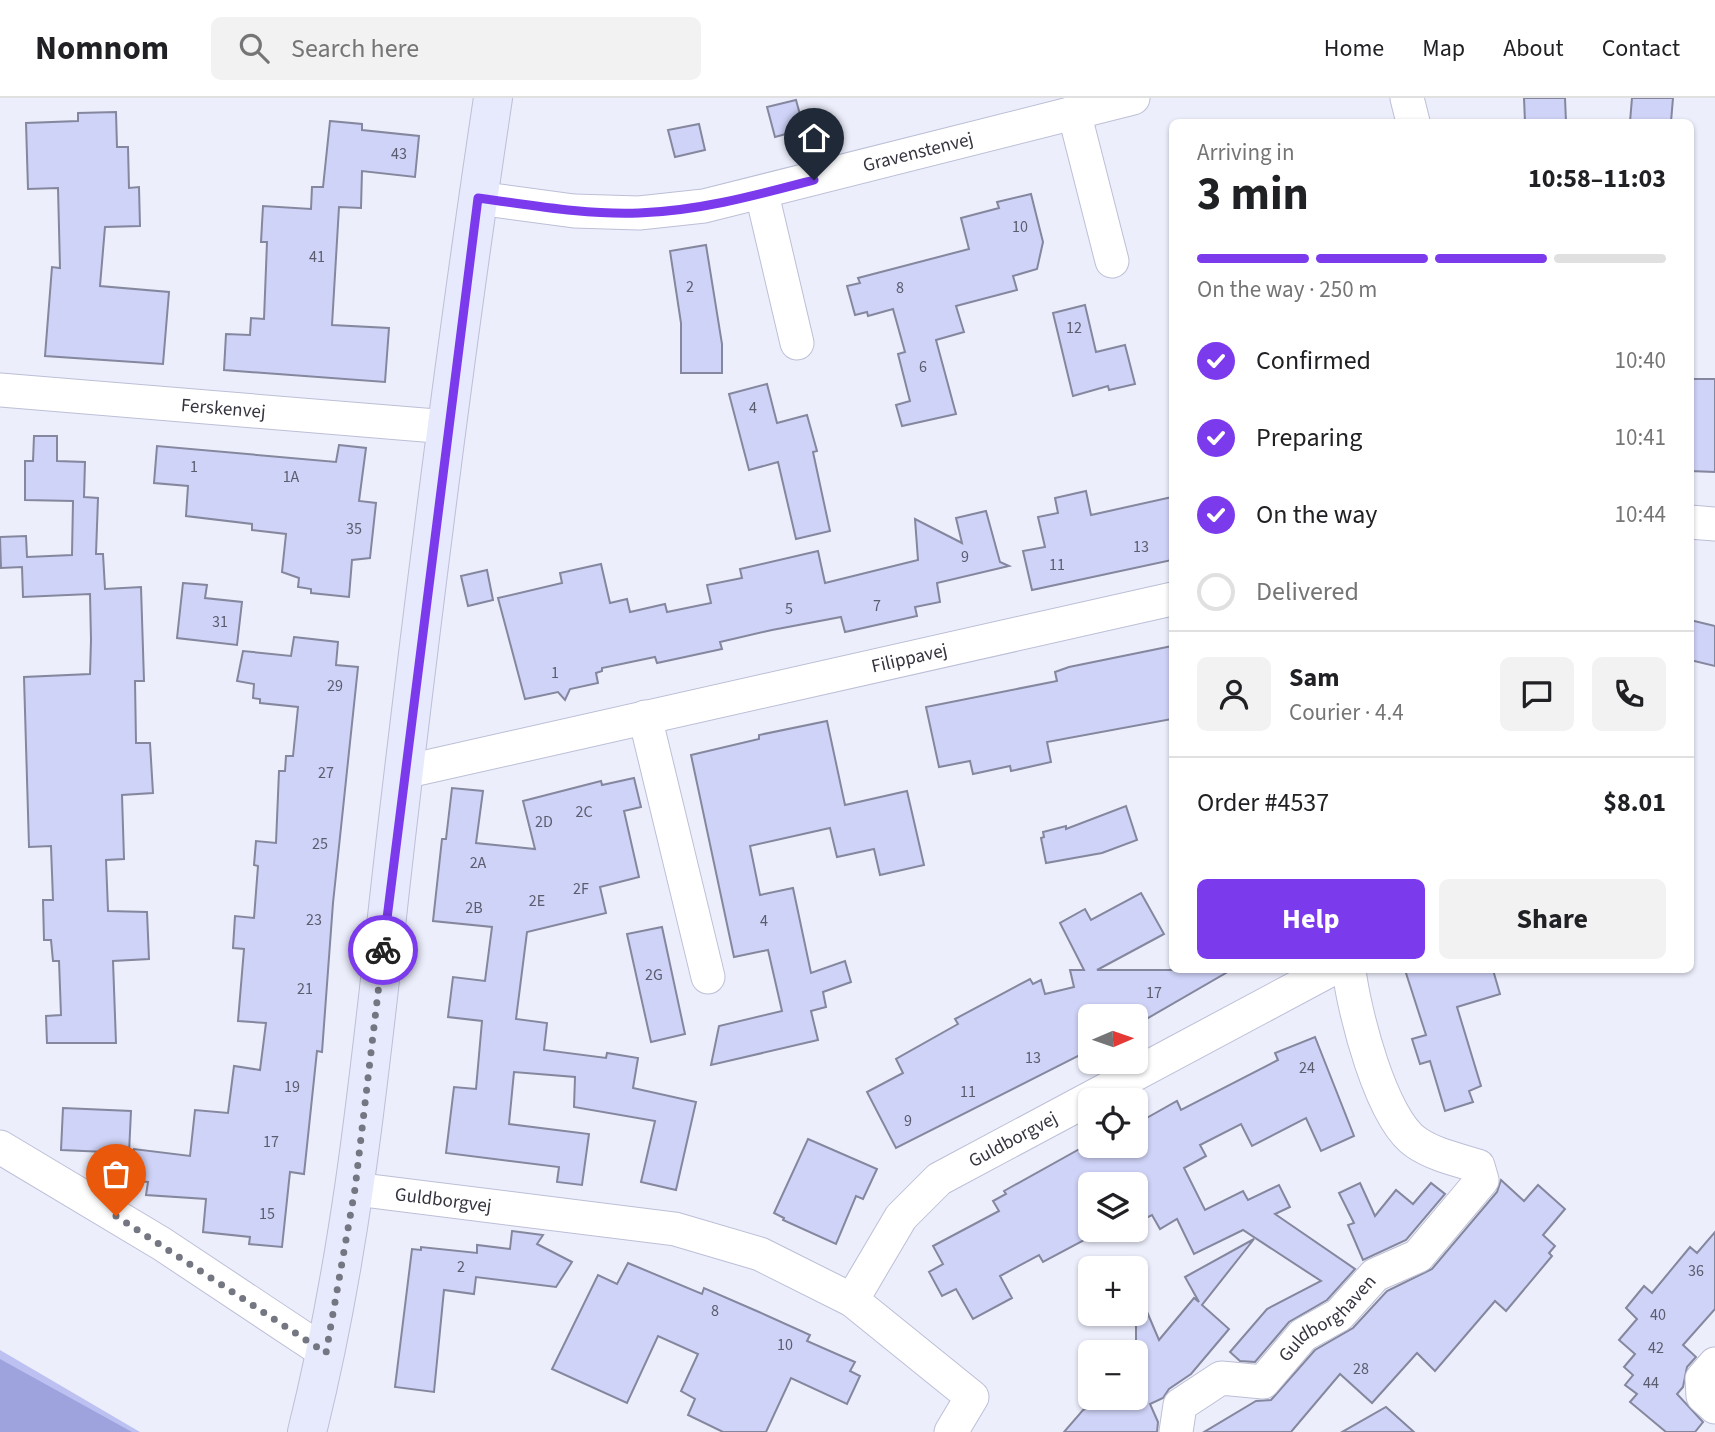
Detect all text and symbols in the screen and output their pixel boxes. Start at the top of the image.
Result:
search box [211,17,701,80]
text: Nomnom [35,25,169,72]
icon: search [235,29,273,67]
text: Search here [291,30,419,67]
text: Home [1324,31,1384,66]
text: Map [1422,31,1465,66]
text: About [1503,31,1564,66]
text: Contact [1602,31,1680,66]
pin [784,108,844,180]
icon: home [795,119,833,157]
street label: Gravenstenvej [860,125,976,179]
text: Arriving in [1197,136,1295,169]
house number: 43 [391,143,407,165]
text: 10:58–11:03 [1528,160,1666,197]
text: 3 min [1197,162,1309,227]
house number: 10 [1012,216,1028,238]
house number: 41 [309,246,325,268]
text: On the way · 250 m [1197,273,1377,306]
house number: 2 [686,276,694,298]
house number: 8 [896,277,904,299]
house number: 12 [1066,317,1082,339]
icon: check [1197,342,1235,380]
text: Confirmed [1256,342,1371,379]
text: 10:40 [1615,344,1666,377]
house number: 6 [919,356,927,378]
street label: Ferskenvej [180,391,267,425]
house number: 4 [749,397,757,419]
icon: check [1197,419,1235,457]
text: Preparing [1256,419,1362,456]
text: 10:41 [1615,421,1666,454]
house number: 1 [190,456,198,478]
house number: 1A [283,466,300,488]
icon: check [1197,496,1235,534]
text: On the way [1256,496,1377,533]
text: 10:44 [1615,498,1666,531]
house number: 35 [346,518,362,540]
house number: 13 [1133,536,1149,558]
house number: 9 [961,546,969,568]
house number: 11 [1049,554,1065,576]
text: Delivered [1256,573,1359,610]
house number: 7 [873,595,881,617]
house number: 5 [785,598,793,620]
house number: 31 [212,611,228,633]
street label: Filippavej [869,637,950,680]
button: person [1197,657,1271,731]
button: chat [1500,657,1574,731]
button: phone [1592,657,1666,731]
text: Sam [1289,659,1339,696]
house number: 1 [551,662,559,684]
house number: 29 [327,675,343,697]
text: Courier · 4.4 [1289,696,1404,729]
house number: 27 [318,762,334,784]
text: Order #4537 [1197,784,1329,821]
text: $8.01 [1603,784,1666,821]
house number: 2C [575,801,593,823]
house number: 2D [535,811,553,833]
house number: 25 [312,833,328,855]
house number: 2A [470,852,487,874]
house number: 2F [573,878,589,900]
button: Help [1197,879,1425,959]
button: Share [1439,879,1666,959]
house number: 2E [529,890,545,912]
house number: 2B [465,897,483,919]
house number: 23 [306,909,322,931]
house number: 4 [760,910,768,932]
courier [348,915,418,985]
icon: bike [364,931,402,969]
house number: 2G [645,964,663,986]
house number: 21 [297,978,313,1000]
house number: 17 [1146,982,1162,1004]
north arrow [1078,1004,1148,1074]
map controls [1078,1004,1148,1410]
house number: 13 [1025,1047,1041,1069]
house number: 24 [1299,1057,1315,1079]
house number: 19 [284,1076,300,1098]
house number: 11 [960,1081,976,1103]
button: locate [1078,1088,1148,1158]
street label: Guldborgvej [964,1105,1062,1174]
house number: 9 [904,1110,912,1132]
house number: 17 [263,1131,279,1153]
pin [86,1144,146,1216]
icon: bag [97,1155,135,1193]
button: layers [1078,1172,1148,1242]
street label: Guldborgvej [393,1181,493,1219]
house number: 15 [259,1203,275,1225]
house number: 2 [457,1256,465,1278]
button: + [1078,1256,1148,1326]
house number: 36 [1688,1260,1704,1282]
street label: Guldborghaven [1272,1269,1382,1368]
house number: 8 [711,1300,719,1322]
house number: 40 [1650,1304,1666,1326]
house number: 10 [777,1334,793,1356]
house number: 42 [1648,1337,1664,1359]
button: − [1078,1340,1148,1410]
house number: 28 [1353,1358,1369,1380]
house number: 44 [1643,1372,1659,1394]

